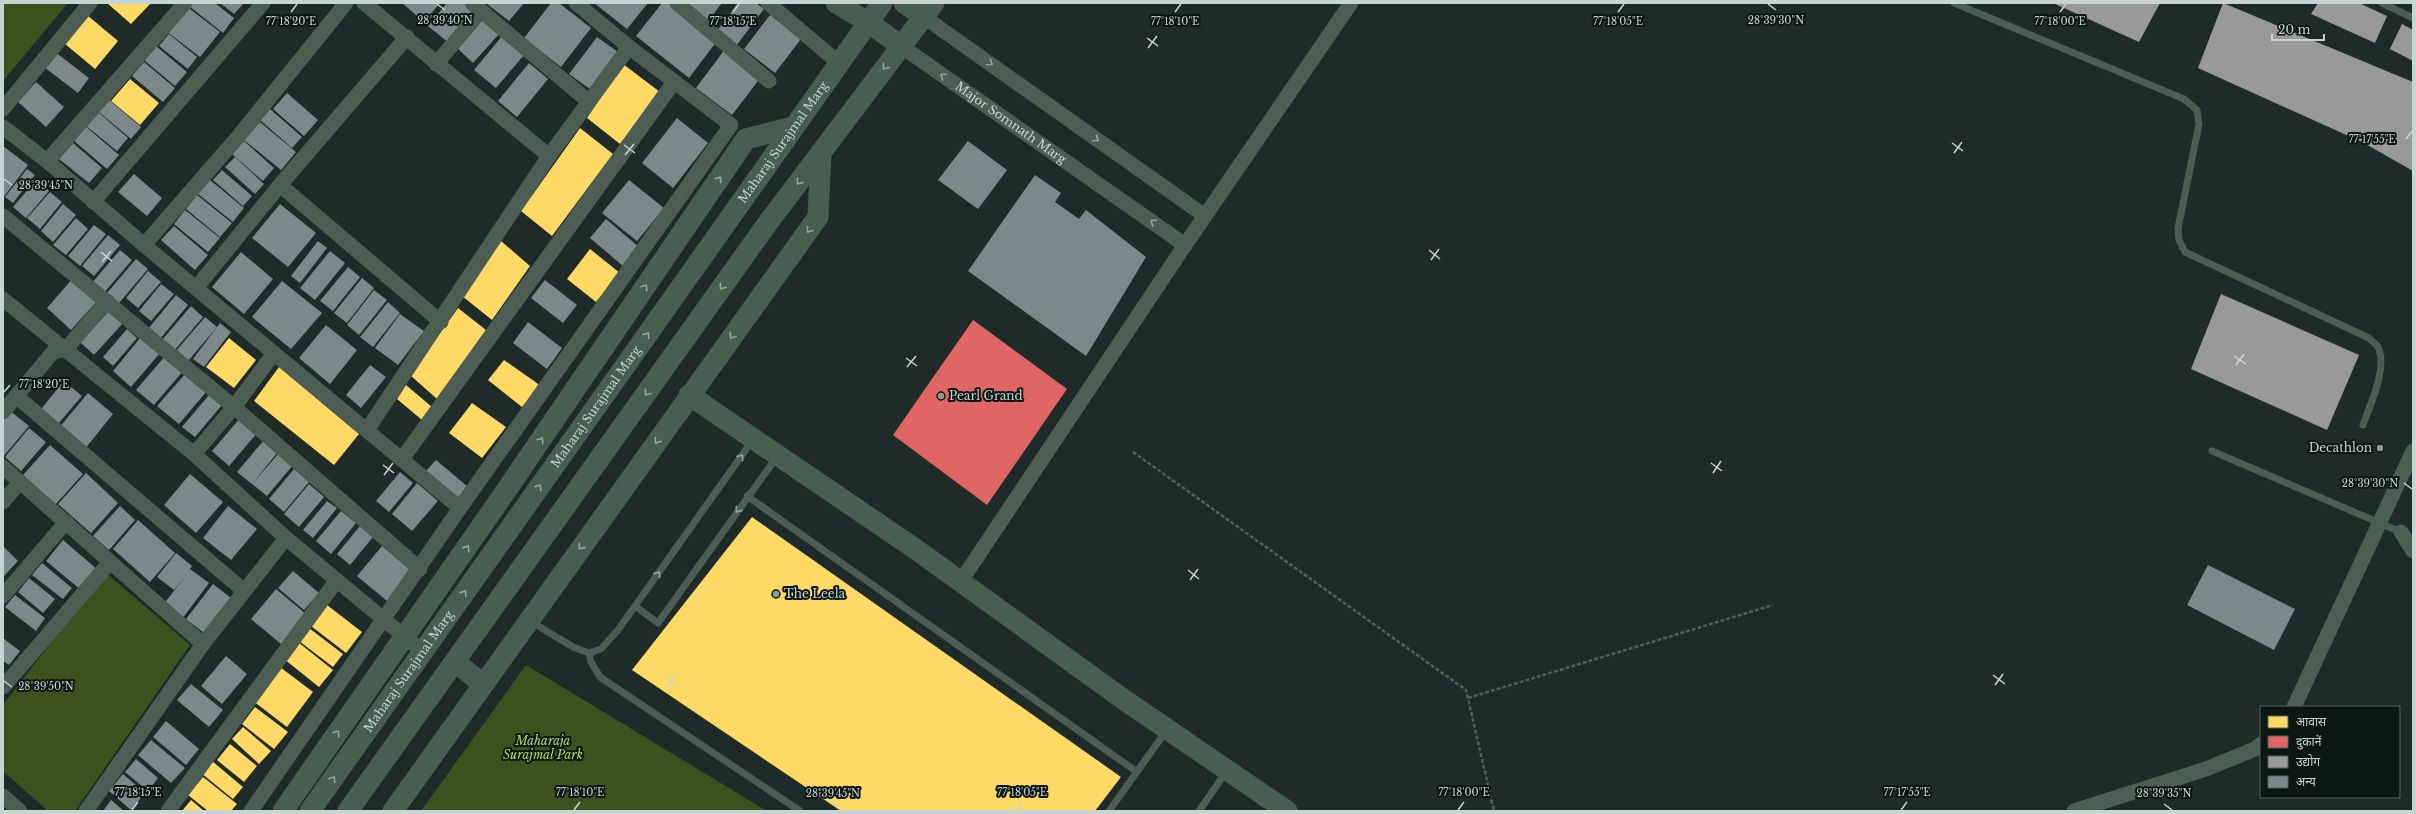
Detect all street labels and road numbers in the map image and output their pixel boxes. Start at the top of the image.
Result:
street label: Maharaj Surajmal Marg [735,78,831,206]
street label: Major Somnath Marg [952,78,1070,167]
street label: Maharaj Surajmal Marg [547,342,644,470]
street label: Maharaj Surajmal Marg [360,607,457,735]

